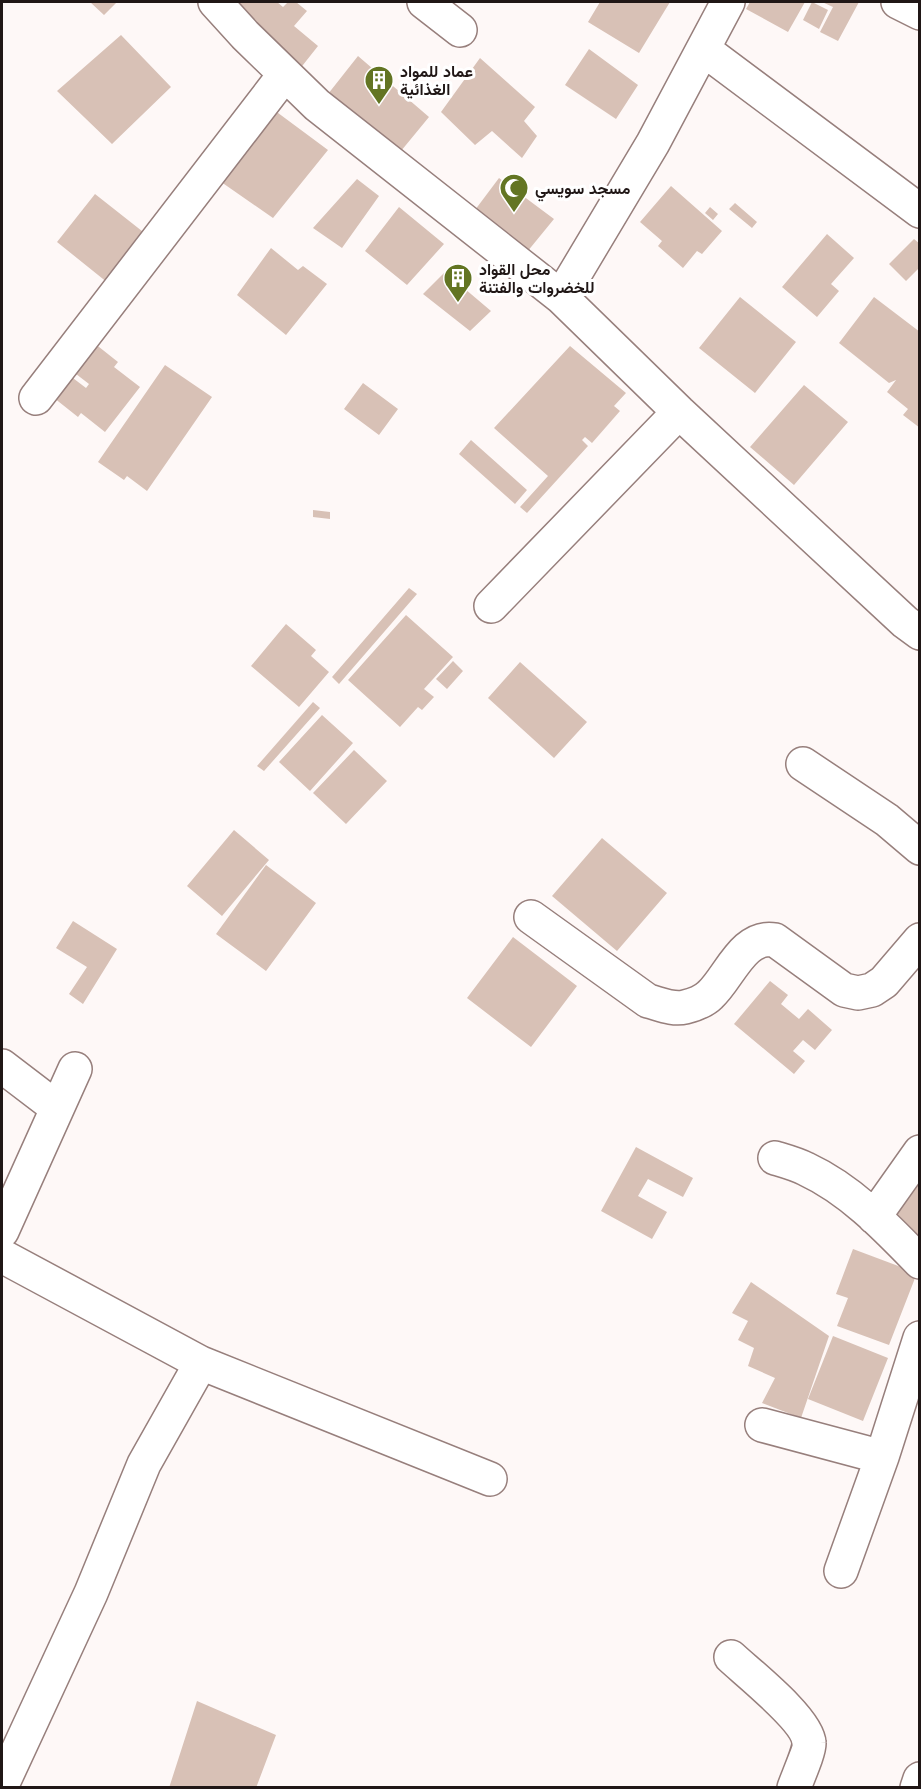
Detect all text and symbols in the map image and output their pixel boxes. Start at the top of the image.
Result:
place label: عماد للمواد الغذائية [400,62,473,99]
building icon: عماد للمواد الغذائية [363,64,395,106]
mosque icon: مسجد سويسي [498,172,530,214]
place label: مسجد سويسي [535,179,631,202]
place label: محل القواد للخضروات والفتنة [479,260,595,298]
building icon: محل القواد للخضروات والفتنة [442,262,474,304]

